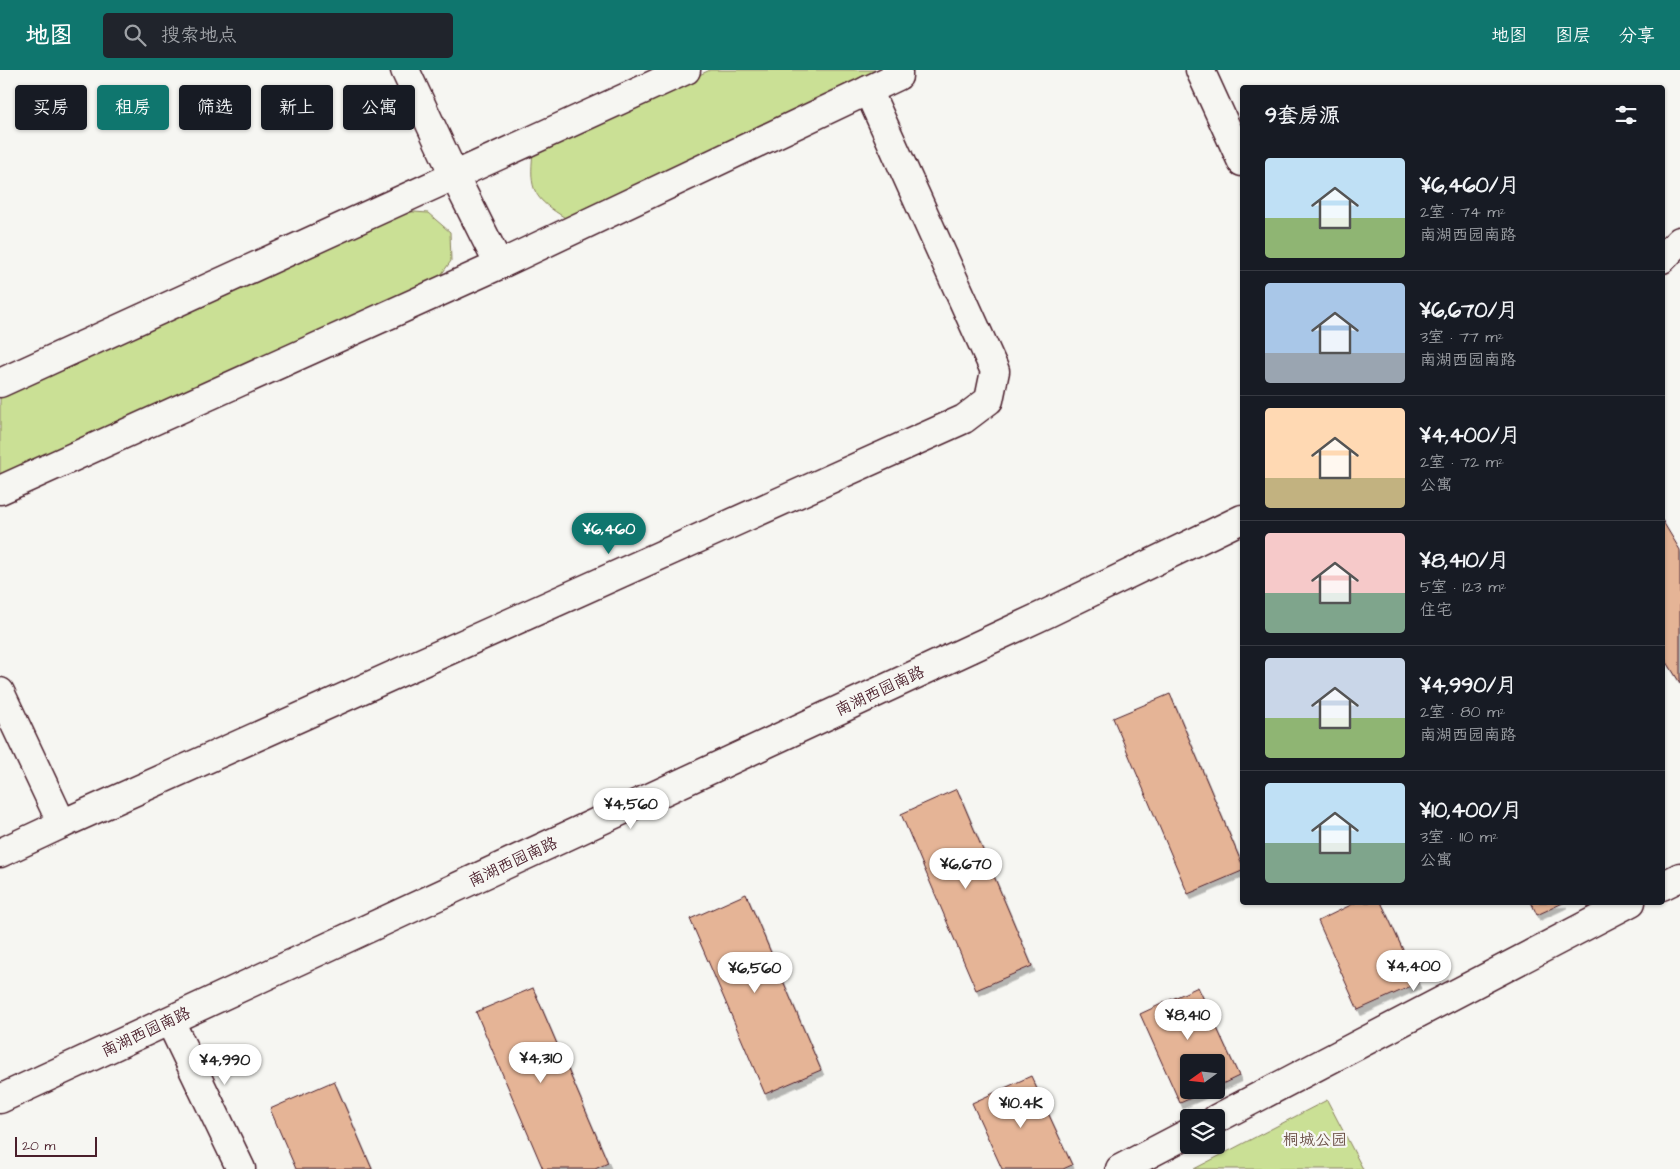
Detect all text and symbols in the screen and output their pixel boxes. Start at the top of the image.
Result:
search box [103,13,453,58]
text: 地图 [25,19,73,53]
icon: search [121,21,149,49]
text: 搜索地点 [161,22,237,49]
text: 地图 [1491,23,1527,48]
text: 图层 [1555,23,1591,48]
text: 分享 [1619,23,1655,48]
chip: 买房 [15,85,87,130]
chip: 租房 [97,85,169,130]
chip: 筛选 [179,85,251,130]
chip: 新上 [261,85,333,130]
chip: 公寓 [343,85,415,130]
text: 9套房源 [1265,101,1340,130]
icon: filters [1612,101,1640,129]
text: ¥6,460/月 [1420,171,1519,200]
icon: home [1305,178,1365,238]
text: 2室 · 74 m² [1420,201,1506,223]
text: 南湖西园南路 [1420,224,1516,246]
text: ¥6,670/月 [1420,296,1518,325]
icon: home [1305,303,1365,363]
text: 3室 · 77 m² [1420,326,1504,348]
text: 南湖西园南路 [1420,349,1516,371]
text: ¥4,400/月 [1420,421,1521,450]
icon: home [1305,428,1365,488]
text: 2室 · 72 m² [1420,451,1504,473]
text: 公寓 [1420,474,1452,496]
pin: ¥6,460 [568,512,650,555]
text: ¥6,460 [583,518,635,540]
text: ¥8,410/月 [1420,546,1509,575]
icon: home [1305,553,1365,613]
text: 5室 · 123 m² [1420,576,1507,598]
text: 住宅 [1420,599,1452,621]
street label: 南湖西园南路 [832,661,928,721]
text: ¥4,990/月 [1420,671,1517,700]
icon: home [1305,678,1365,738]
text: 2室 · 80 m² [1420,701,1506,723]
text: 南湖西园南路 [1420,724,1516,746]
pin: ¥4,560 [590,788,672,830]
text: ¥4,560 [604,793,658,815]
text: ¥10,400/月 [1420,796,1522,825]
icon: home [1305,803,1365,863]
text: 3室 · 110 m² [1420,826,1498,848]
street label: 南湖西园南路 [465,832,561,892]
pin: ¥6,670 [925,848,1007,890]
text: 公寓 [1420,849,1452,871]
text: ¥6,670 [940,853,992,875]
pin: ¥4,400 [1373,950,1455,992]
pin: ¥6,560 [714,952,796,994]
text: ¥4,400 [1387,955,1441,977]
text: ¥6,560 [729,957,781,979]
pin: ¥8,410 [1147,998,1229,1041]
street label: 南湖西园南路 [98,1002,194,1062]
text: ¥8,410 [1166,1004,1210,1026]
pin: ¥4,310 [500,1042,582,1084]
pin: ¥4,990 [184,1044,266,1086]
text: ¥4,310 [520,1047,562,1069]
text: ¥4,990 [200,1049,250,1071]
north arrow [1180,1054,1225,1099]
map controls [1180,1054,1225,1154]
pin: ¥10.4K [980,1086,1062,1129]
text: ¥10.4K [999,1092,1043,1114]
button: layers [1180,1109,1225,1154]
park label: 桐城公园 [1283,1129,1347,1151]
scale bar [15,1134,98,1157]
text: 20 m [22,1136,55,1156]

